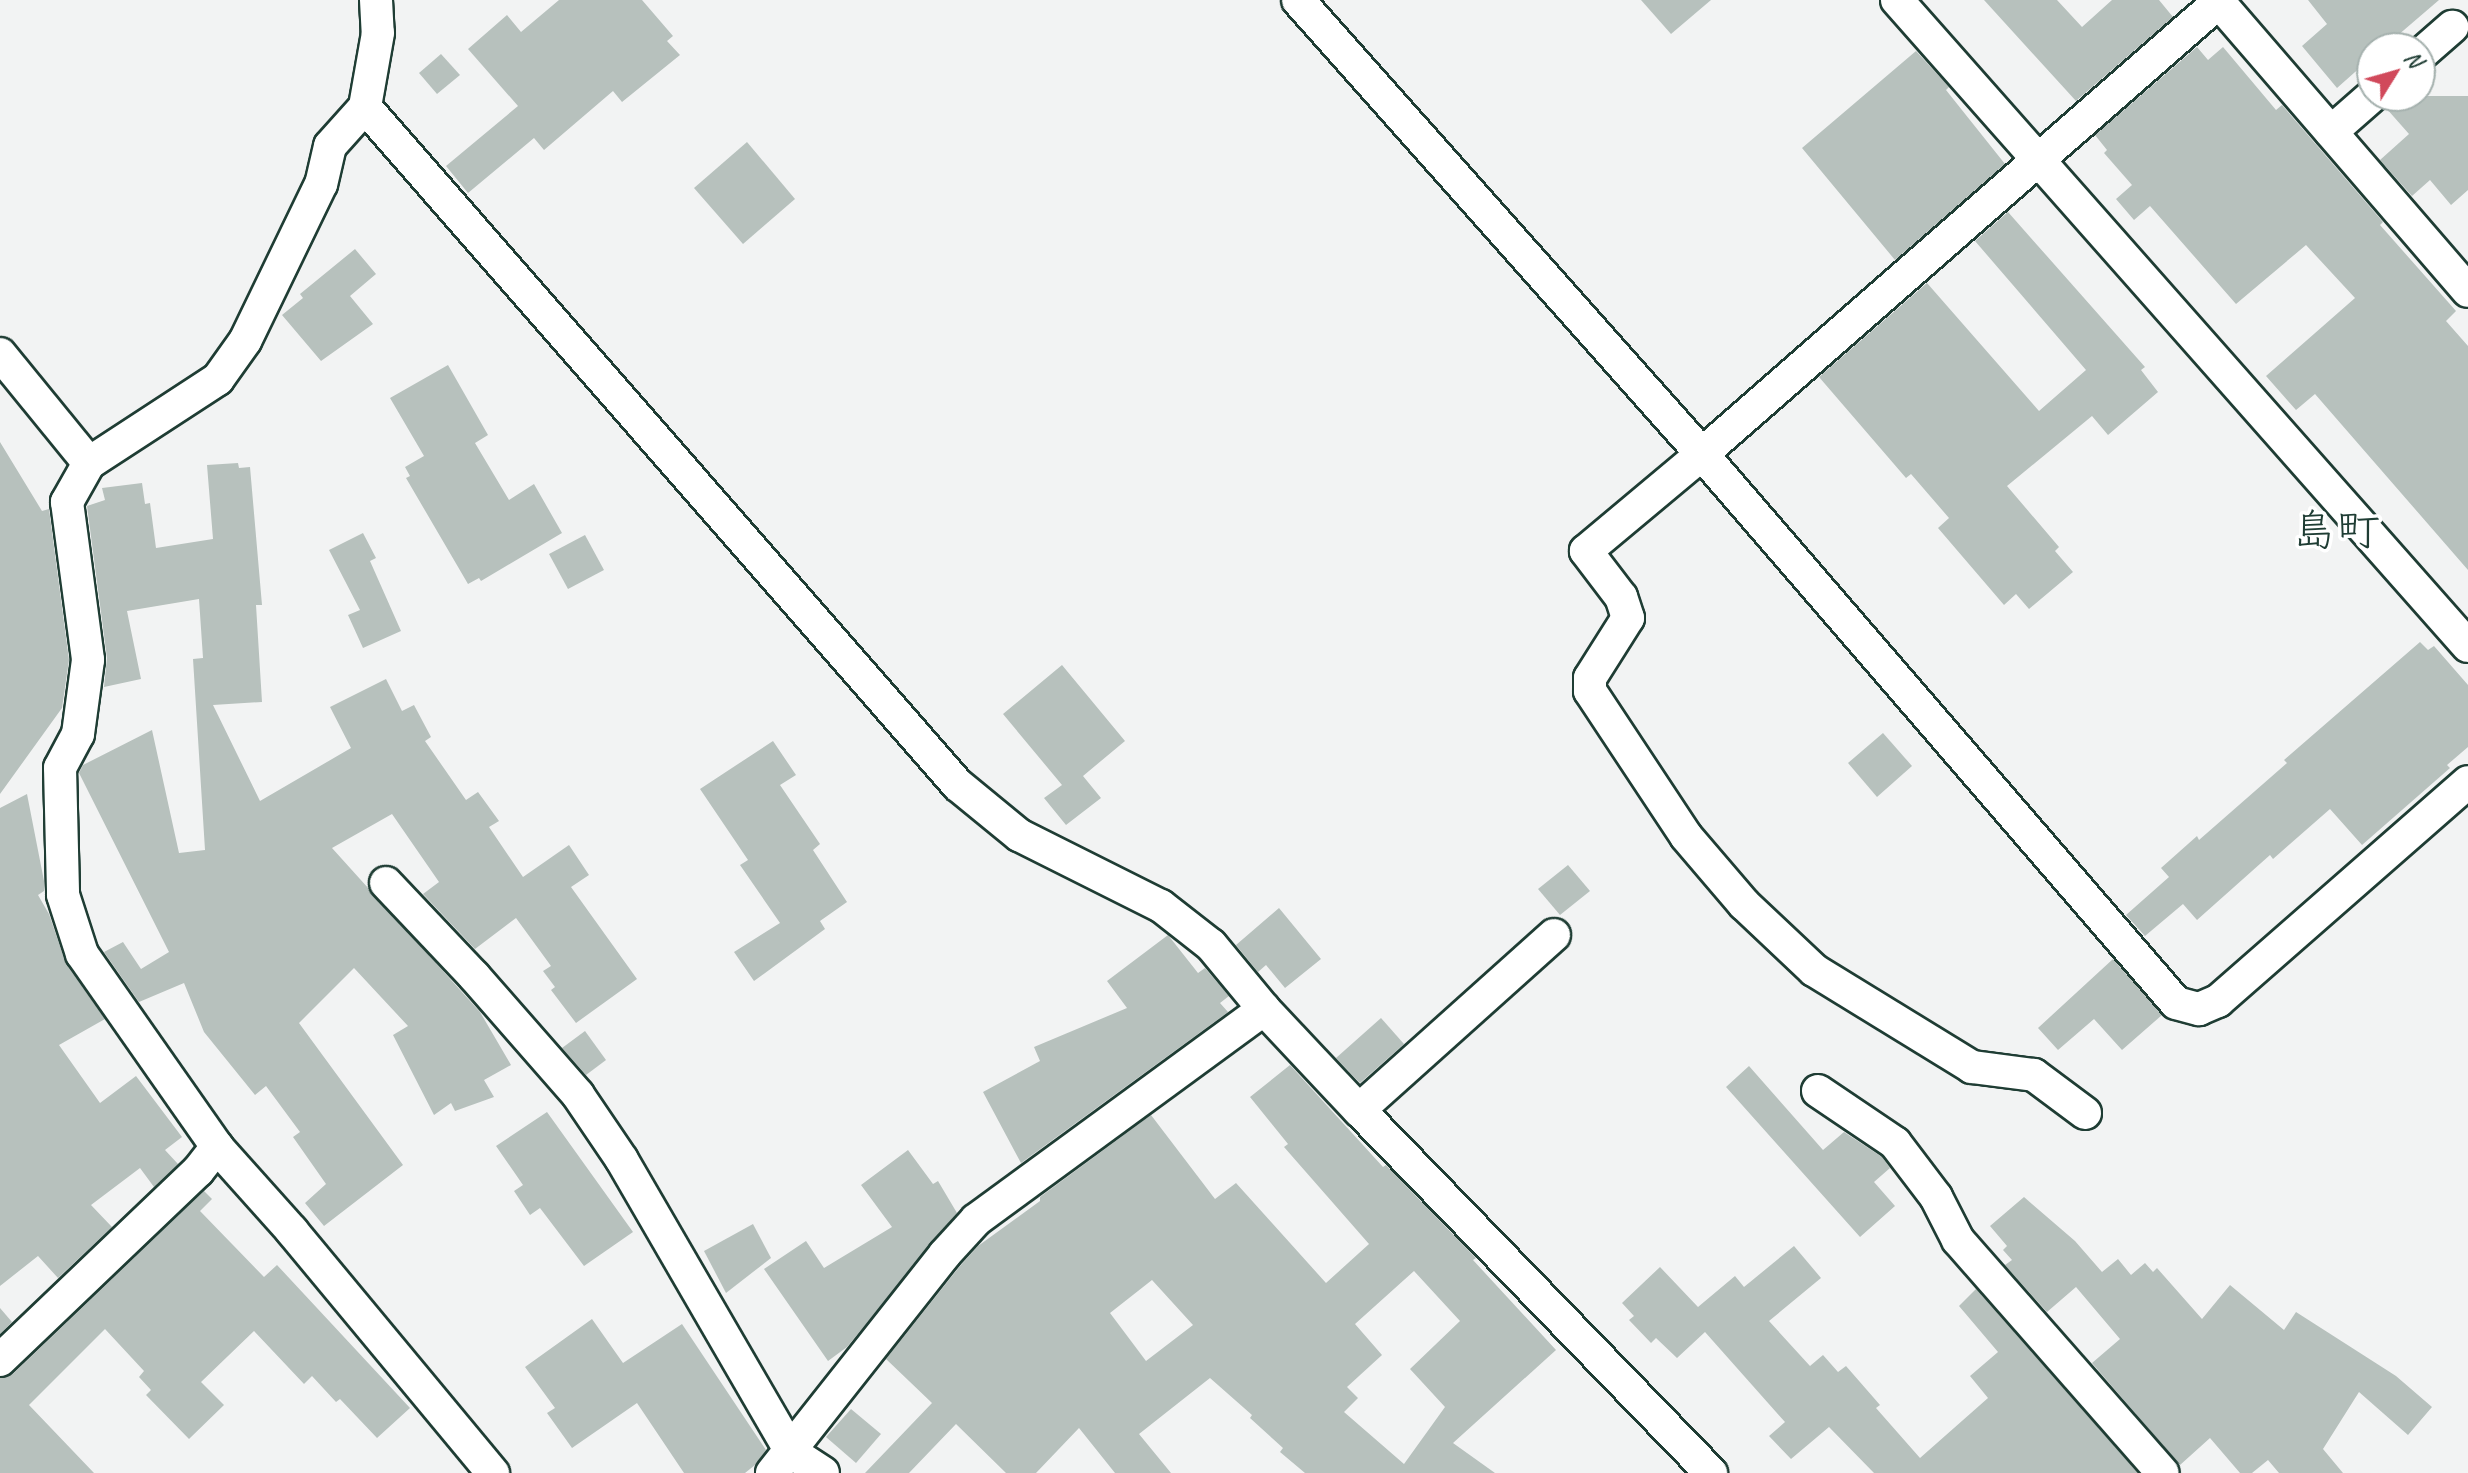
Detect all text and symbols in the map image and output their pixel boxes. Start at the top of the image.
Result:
north arrow [2356,32,2436,112]
text: N [2398,45,2429,73]
district label: 島町 [2292,505,2380,557]

